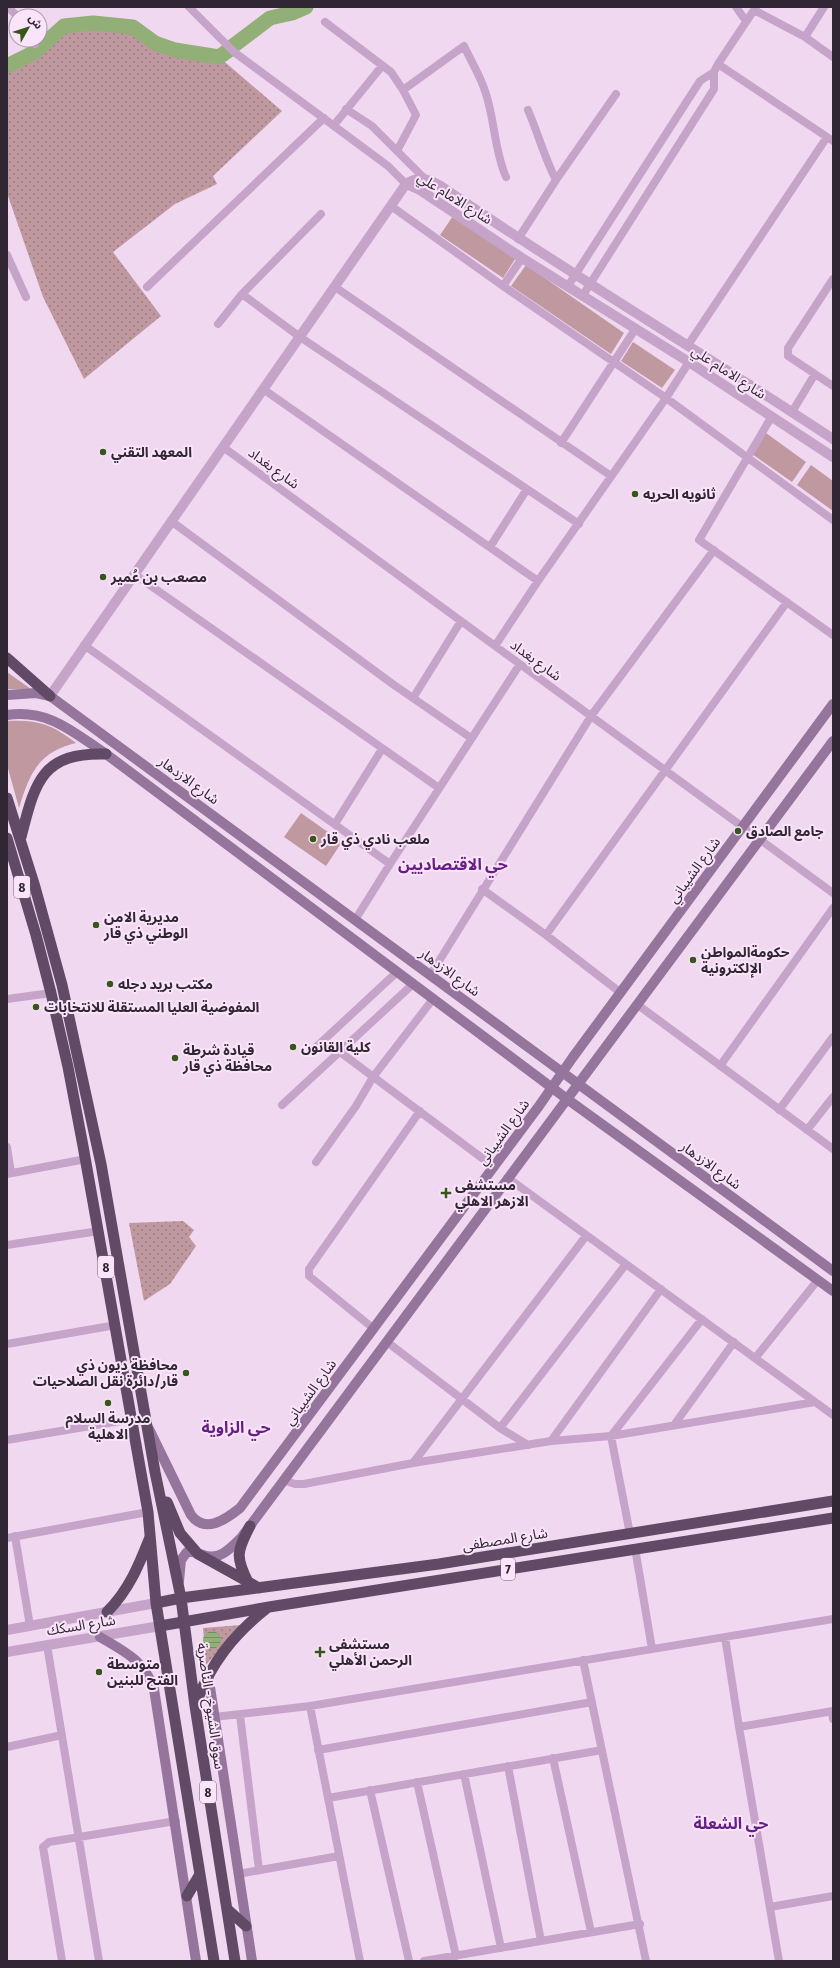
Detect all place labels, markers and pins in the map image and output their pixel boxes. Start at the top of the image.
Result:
place label: المعهد التقني [111,444,192,463]
marker: المعهد التقني [98,447,108,457]
place label: ثانويه الحريه [643,486,716,503]
marker: ثانويه الحريه [630,489,640,499]
place label: مصعب بن عُمير [110,569,207,586]
marker: مصعب بن عُمير [98,572,108,582]
place label: جامع الصادق [746,823,824,841]
marker: جامع الصادق [733,826,743,836]
place label: ملعب نادي ذي قار [320,831,430,850]
marker: ملعب نادي ذي قار [308,834,318,844]
place label: مديرية الامن الوطني ذي قار [103,909,188,944]
marker: مديرية الامن الوطني ذي قار [91,920,101,930]
place label: حكومةالمواطن الإلكترونية [701,944,790,978]
marker: حكومةالمواطن الإلكترونية [688,955,698,965]
place label: مكتب بريد دجله [118,976,213,993]
marker: مكتب بريد دجله [105,979,115,989]
place label: المفوضية العليا المستقلة للانتخابات [44,999,260,1016]
marker: المفوضية العليا المستقلة للانتخابات [31,1002,41,1012]
place label: كلية القانون [301,1039,371,1056]
place label: قيادة شرطة محافظة ذي قار [182,1042,272,1077]
marker: كلية القانون [288,1042,298,1052]
marker: قيادة شرطة محافظة ذي قار [170,1053,180,1063]
place label: مستشفى الازهر الاهلي [455,1177,529,1212]
marker: مستشفى الازهر الاهلي [440,1187,452,1199]
place label: محافظة ديون ذي قار/دائرة نقل الصلاحيات [33,1357,178,1390]
marker: محافظة ديون ذي قار/دائرة نقل الصلاحيات [181,1368,191,1378]
marker: مدرسة السلام الاهلية [103,1398,113,1408]
place label: مدرسة السلام الاهلية [66,1410,150,1443]
place label: مستشفى الرحمن الأهلي [329,1636,412,1671]
marker: مستشفى الرحمن الأهلي [314,1646,326,1658]
place label: متوسطة الفتح للبنين [107,1656,178,1690]
marker: متوسطة الفتح للبنين [94,1667,104,1677]

